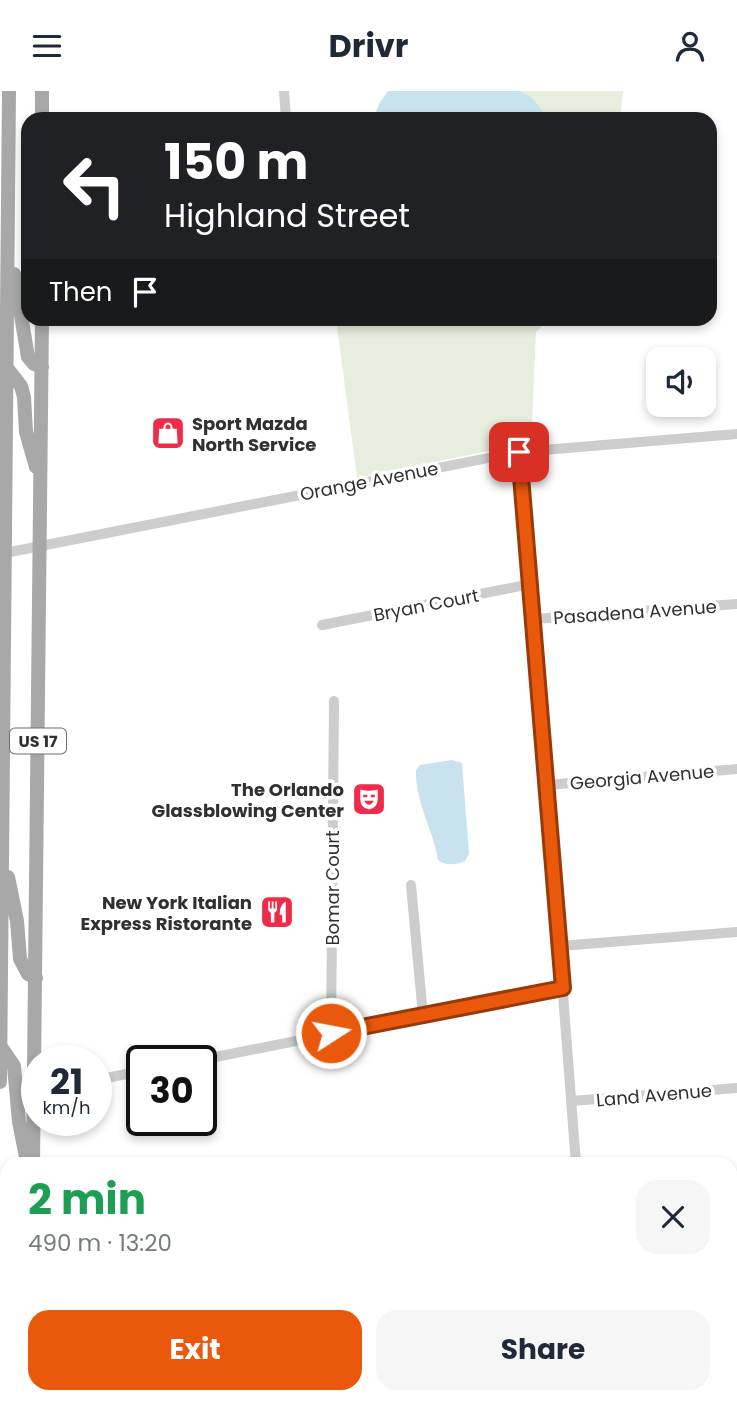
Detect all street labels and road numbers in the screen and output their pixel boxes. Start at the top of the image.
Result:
street label: Orange Avenue [298,455,440,507]
street label: Bryan Court [371,583,481,627]
street label: Pasadena Avenue [553,594,717,630]
road number: US 17 [10,729,66,754]
street label: Georgia Avenue [569,758,715,796]
street label: Bomar Court [320,831,345,945]
street label: Land Avenue [595,1077,713,1113]

